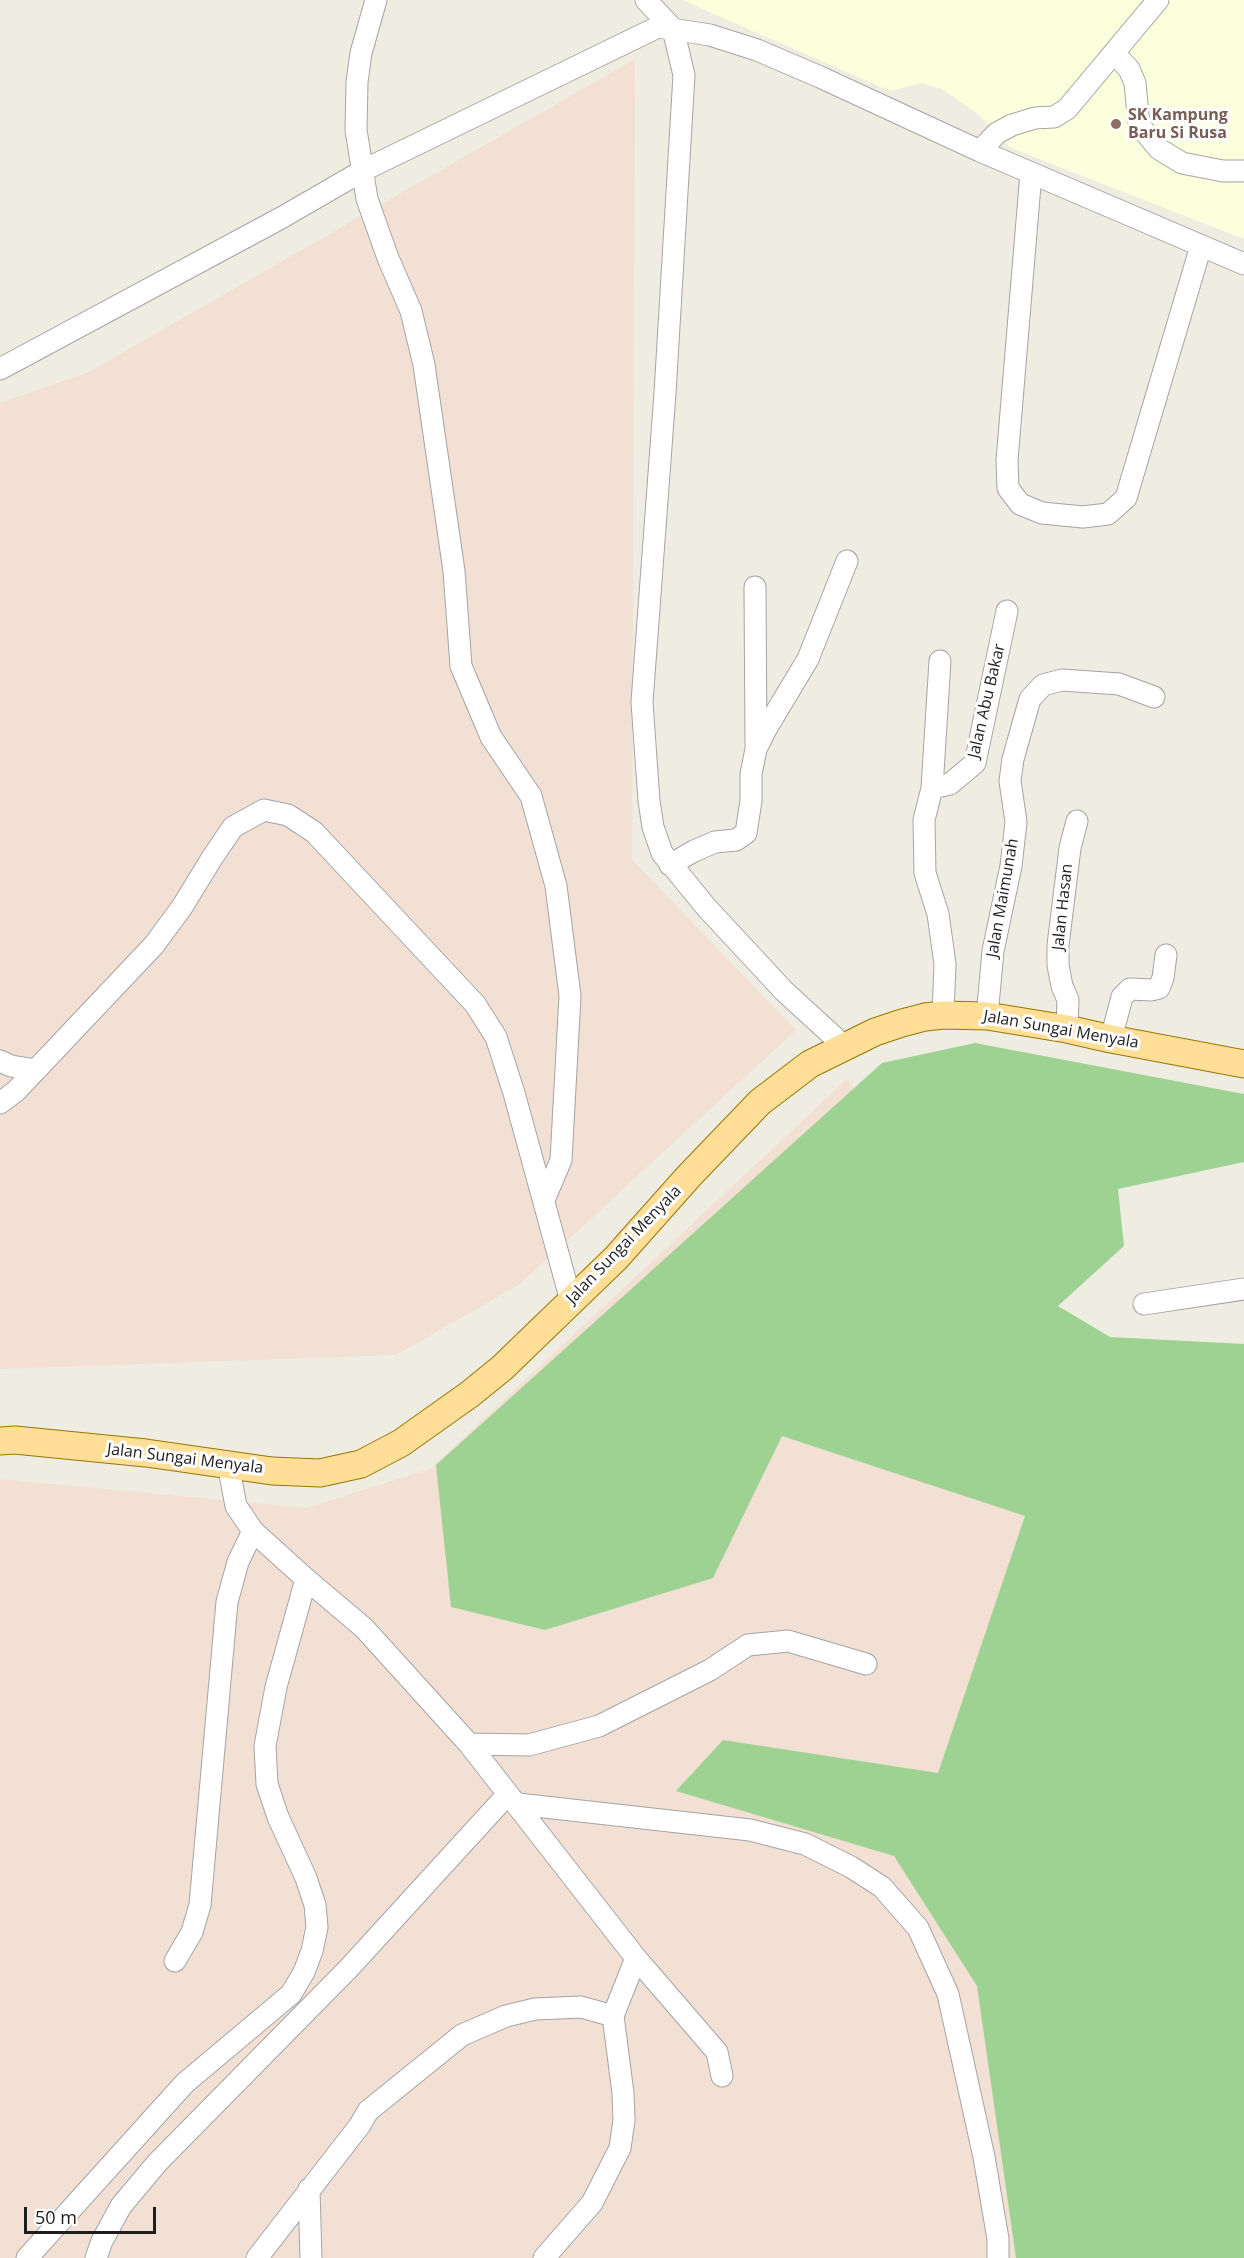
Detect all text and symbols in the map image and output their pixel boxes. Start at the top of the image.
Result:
place label: SK Kampung Baru Si Rusa [1128,105,1228,143]
marker: SK Kampung Baru Si Rusa [1109,117,1123,131]
street label: Jalan Abu Bakar [964,642,1010,760]
street label: Jalan Maimunah [983,837,1023,959]
street label: Jalan Hasan [1049,863,1077,951]
street label: Jalan Sungai Menyala [982,1007,1140,1053]
street label: Jalan Sungai Menyala [562,1182,686,1308]
street label: Jalan Sungai Menyala [106,1440,264,1478]
scale bar [27,2195,159,2233]
text: 50 m [35,2205,77,2229]

